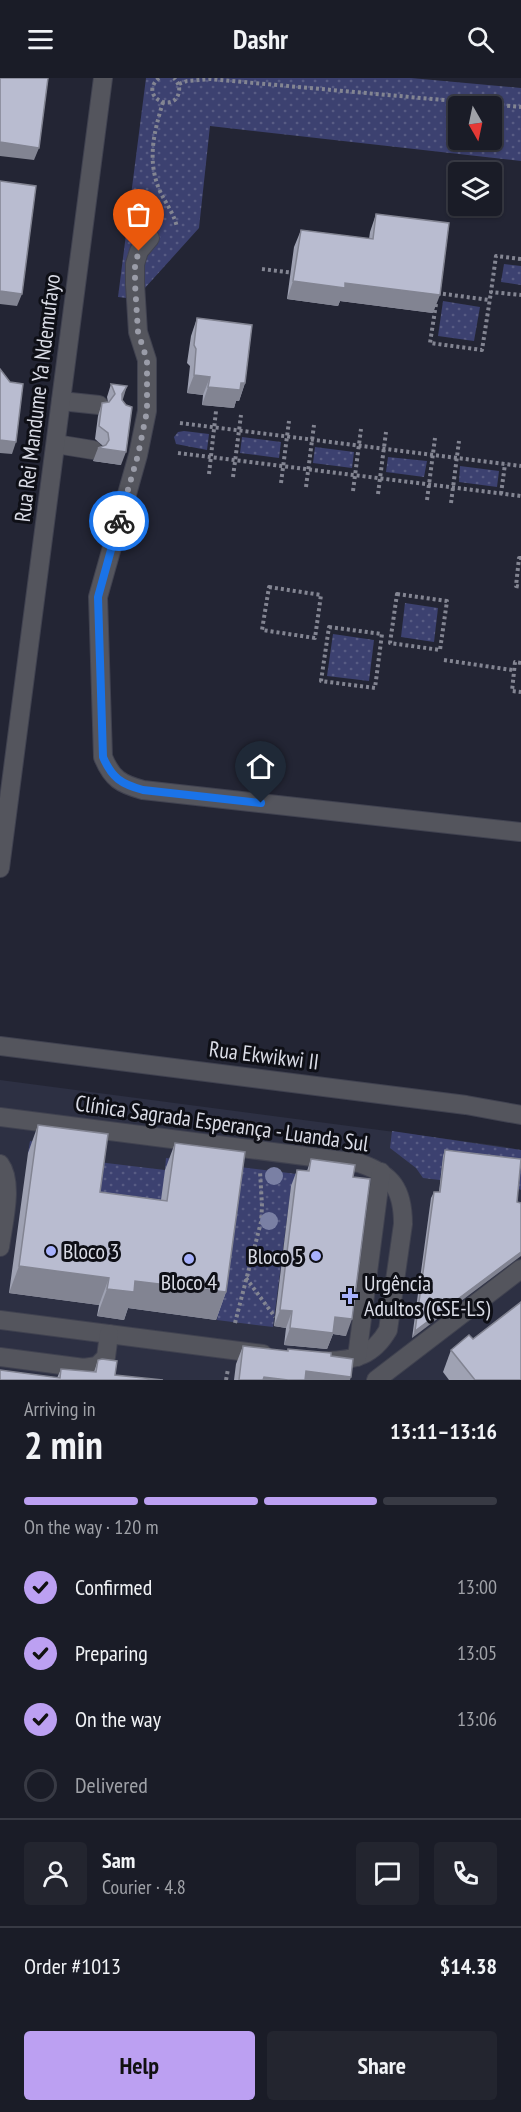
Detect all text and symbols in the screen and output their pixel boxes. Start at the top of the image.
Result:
text: Dashr [233,22,288,56]
icon: menu [24,23,57,56]
icon: search [464,23,497,56]
north arrow [448,96,502,150]
map controls [448,96,502,216]
button: layers [448,162,502,216]
pin [113,189,164,251]
icon: bag [122,198,155,231]
street label: Rua Rei Mandume Ya Ndemufayo [8,272,66,524]
courier [89,491,149,551]
icon: bike [103,505,136,538]
pin [235,741,286,803]
icon: home [244,750,277,783]
street label: Rua Ekwikwi II [207,1034,321,1076]
street label: Clínica Sagrada Esperança - Luanda Sul [74,1089,371,1158]
place label: Bloco 3 [63,1237,120,1265]
place label: Bloco 5 [247,1242,304,1270]
marker: Bloco 3 [44,1244,58,1258]
marker: Bloco 5 [309,1249,323,1263]
marker: Bloco 4 [182,1252,196,1266]
place label: Bloco 4 [161,1268,217,1296]
place label: Urgência Adultos (CSE-LS) [364,1269,491,1322]
marker: Urgência Adultos (CSE-LS) [341,1287,359,1305]
text: Arriving in [24,1396,96,1422]
text: 13:11–13:16 [390,1417,497,1445]
text: 2 min [24,1419,103,1470]
text: On the way · 120 m [24,1514,159,1540]
icon: check [24,1571,57,1604]
text: Confirmed [75,1573,152,1601]
text: 13:00 [457,1574,497,1600]
icon: check [24,1637,57,1670]
text: Preparing [75,1639,148,1667]
text: 13:05 [457,1640,497,1666]
icon: check [24,1703,57,1736]
text: On the way [75,1705,161,1733]
text: 13:06 [457,1706,497,1732]
text: Delivered [75,1771,148,1799]
button: person [24,1842,87,1905]
button: chat [356,1842,419,1905]
button: phone [434,1842,497,1905]
text: Sam [102,1846,135,1874]
text: Courier · 4.8 [102,1874,186,1900]
text: Order #1013 [24,1952,121,1980]
text: $14.38 [440,1952,497,1980]
button: Help [24,2031,255,2100]
button: Share [267,2031,497,2100]

